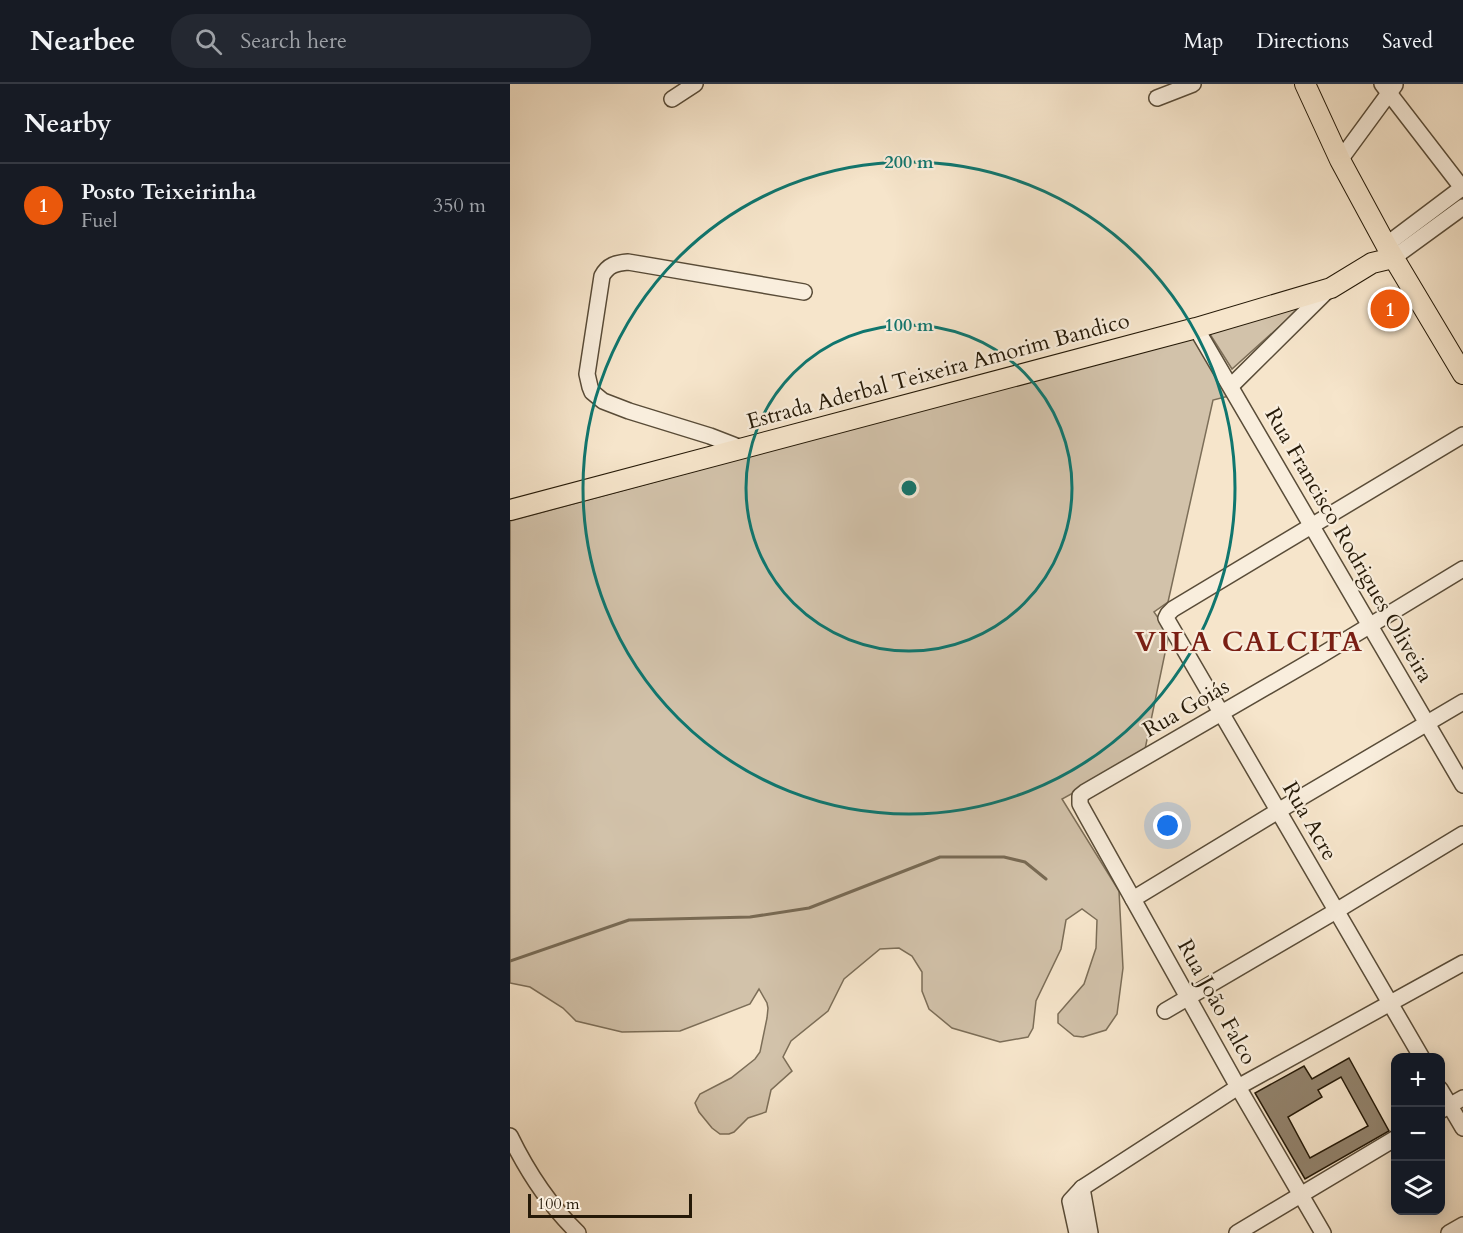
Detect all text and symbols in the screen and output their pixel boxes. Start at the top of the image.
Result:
search box [171,14,591,68]
text: Nearbee [30,22,135,60]
icon: search [192,25,225,58]
text: Search here [240,26,347,56]
text: Map [1183,27,1223,56]
text: Directions [1256,27,1349,56]
text: Saved [1382,27,1433,56]
text: Nearby [24,106,112,141]
text: 200 m [884,150,934,175]
text: Posto Teixeirinha [81,177,257,207]
text: 1 [38,192,49,219]
text: 350 m [433,192,486,219]
text: Fuel [81,207,118,234]
pin: 1 [1370,286,1410,332]
street label: Estrada Aderbal Teixeira Amorim Bandico [743,305,1133,437]
text: 100 m [884,313,934,338]
street label: Rua Francisco Rodrigues Oliveira [1258,402,1441,688]
centre of rings [899,478,919,498]
district label: VILA CALCITA [1134,623,1364,661]
street label: Rua Goiás [1137,671,1235,745]
street label: Rua Acre [1275,776,1345,866]
your location [1153,811,1182,840]
street label: Rua João Falco [1170,934,1264,1070]
map controls [1391,1053,1445,1215]
button: + [1391,1053,1445,1107]
button: − [1391,1107,1445,1161]
button: layers [1391,1161,1445,1215]
scale bar [528,1191,692,1218]
text: 100 m [537,1193,579,1215]

